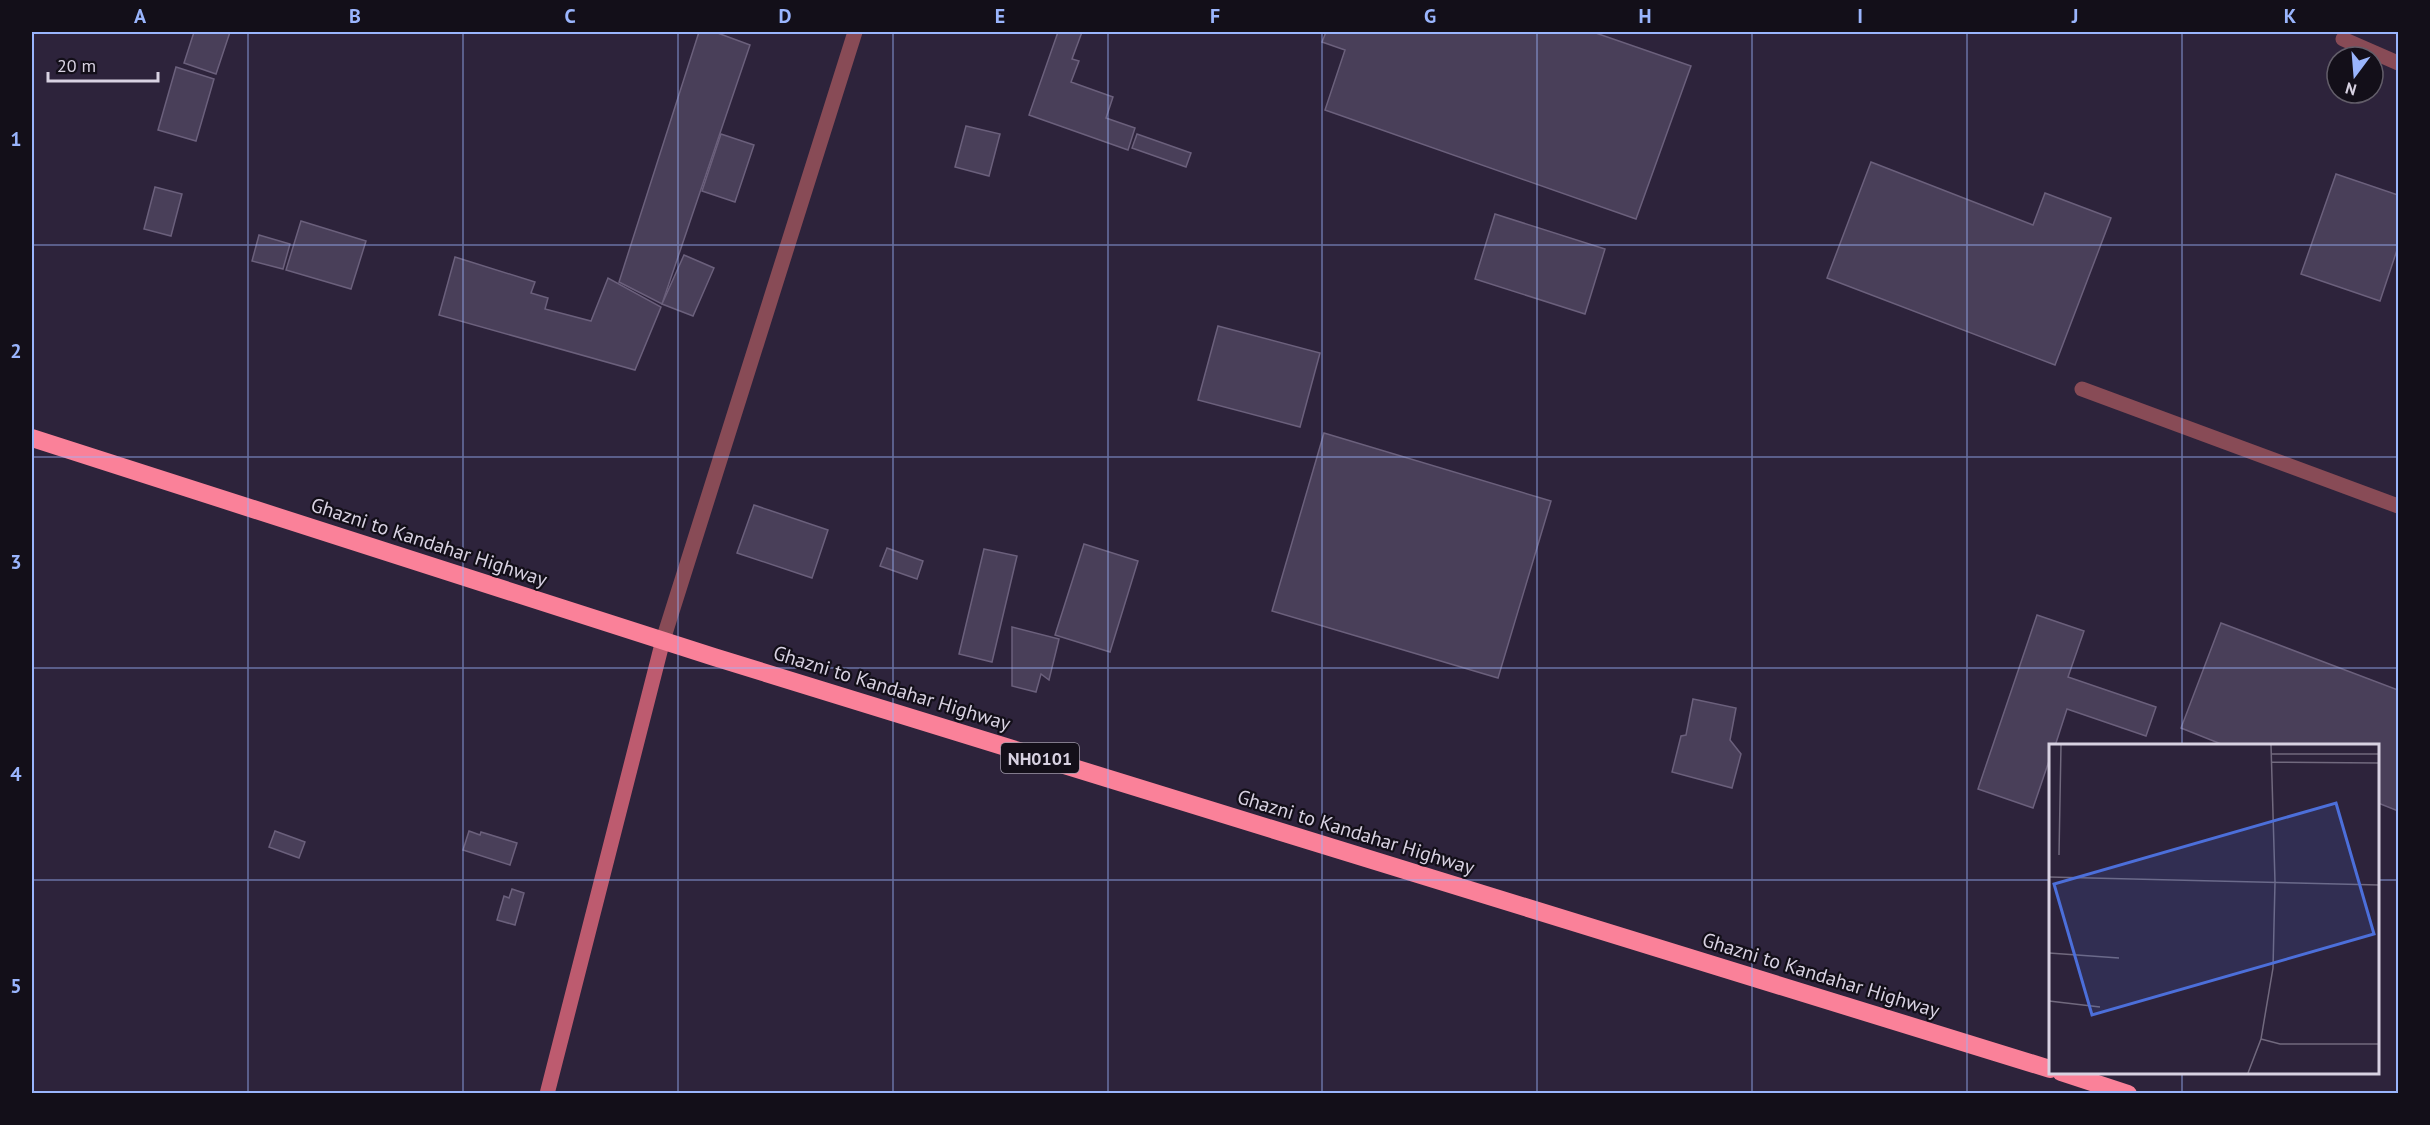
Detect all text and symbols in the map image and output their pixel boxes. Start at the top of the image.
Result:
text: A [134,3,147,29]
text: B [349,3,361,29]
text: C [564,3,576,29]
text: D [779,3,792,29]
text: E [995,3,1005,29]
text: F [1210,3,1220,29]
text: G [1424,3,1436,29]
text: H [1638,3,1652,29]
text: I [1857,3,1863,29]
text: J [2071,3,2078,29]
text: K [2284,3,2297,29]
scale bar [48,45,158,83]
north arrow [2325,45,2385,105]
text: 20 m [57,54,96,77]
text: N [2343,78,2359,100]
text: 1 [10,126,22,152]
text: 2 [10,338,22,364]
street label: Ghazni to Kandahar Highway [308,491,551,593]
text: 3 [10,549,22,575]
street label: Ghazni to Kandahar Highway [770,639,1015,737]
road number: NH0101 [1001,743,1079,773]
inset map [2049,744,2379,1074]
text: 4 [10,761,22,787]
street label: Ghazni to Kandahar Highway [1234,783,1479,881]
street label: Ghazni to Kandahar Highway [1699,926,1944,1024]
text: 5 [10,973,22,999]

